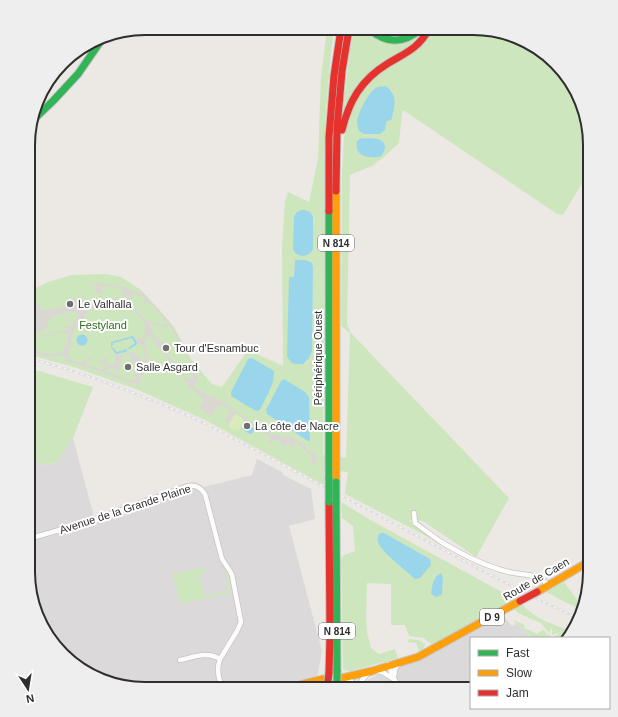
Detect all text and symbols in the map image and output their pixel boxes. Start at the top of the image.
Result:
road number: N 814 [318,235,354,251]
place label: Le Valhalla [78,298,132,310]
marker: Le Valhalla [65,299,75,309]
street label: Périphérique Ouest [312,311,324,405]
park label: Festyland [79,319,127,331]
place label: Tour d'Esnambuc [174,342,259,354]
marker: Tour d'Esnambuc [161,343,171,353]
place label: Salle Asgard [136,361,198,373]
marker: Salle Asgard [123,362,133,372]
place label: La côte de Nacre [255,420,339,432]
marker: La côte de Nacre [242,421,252,431]
street label: Avenue de la Grande Plaine [58,482,192,536]
street label: Route de Caen [501,555,571,603]
road number: D 9 [480,609,504,625]
road number: N 814 [319,623,355,639]
legend [470,637,610,709]
text: Fast [506,646,530,660]
text: Slow [506,666,532,680]
north arrow [8,669,48,709]
text: Jam [506,686,529,700]
text: N [25,692,35,705]

